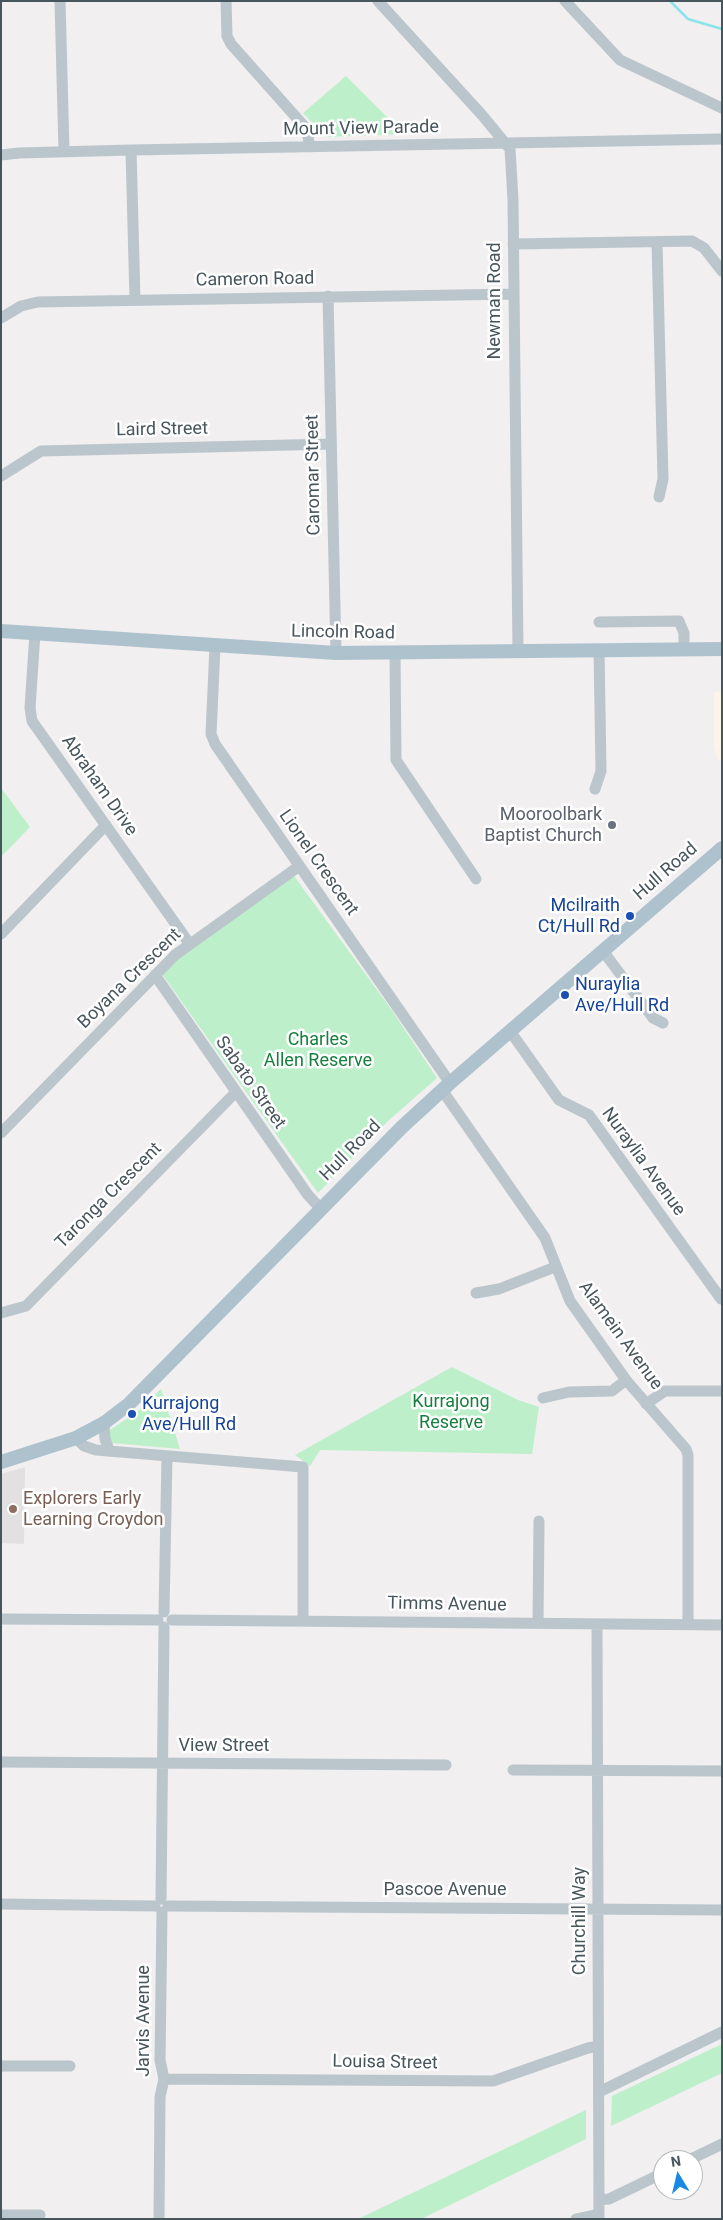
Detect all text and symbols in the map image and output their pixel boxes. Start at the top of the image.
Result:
street label: Mount View Parade [283,117,439,141]
street label: Newman Road [484,242,506,360]
street label: Cameron Road [195,268,315,292]
street label: Caromar Street [302,414,326,536]
street label: Laird Street [116,418,208,442]
street label: Lincoln Road [291,621,395,645]
street label: Abraham Drive [56,732,142,840]
place label: Mooroolbark Baptist Church [484,804,602,846]
street label: Lionel Crescent [274,806,362,920]
marker: Mooroolbark Baptist Church [606,819,618,831]
street label: Hull Road [630,838,702,906]
place label: Mcilraith Ct/Hull Rd [538,895,620,938]
marker: Mcilraith Ct/Hull Rd [624,910,636,922]
street label: Boyana Crescent [74,924,186,1034]
place label: Nuraylia Ave/Hull Rd [575,974,669,1016]
marker: Nuraylia Ave/Hull Rd [559,989,571,1001]
park label: Charles Allen Reserve [264,1029,372,1072]
street label: Sabato Street [210,1032,290,1134]
street label: Nuraylia Avenue [596,1104,690,1220]
street label: Hull Road [316,1116,386,1186]
street label: Taronga Crescent [51,1138,167,1254]
street label: Alamein Avenue [573,1278,667,1394]
park label: Kurrajong Reserve [412,1391,490,1434]
place label: Kurrajong Ave/Hull Rd [142,1393,236,1436]
marker: Kurrajong Ave/Hull Rd [126,1408,138,1420]
place label: Explorers Early Learning Croydon [23,1488,163,1530]
marker: Explorers Early Learning Croydon [7,1503,19,1515]
street label: Timms Avenue [387,1593,507,1617]
street label: View Street [179,1735,269,1757]
street label: Churchill Way [569,1867,591,1975]
street label: Pascoe Avenue [384,1879,506,1901]
street label: Jarvis Avenue [133,1965,155,2077]
street label: Louisa Street [332,2051,438,2075]
north arrow [653,2150,703,2200]
text: N [670,2152,682,2170]

